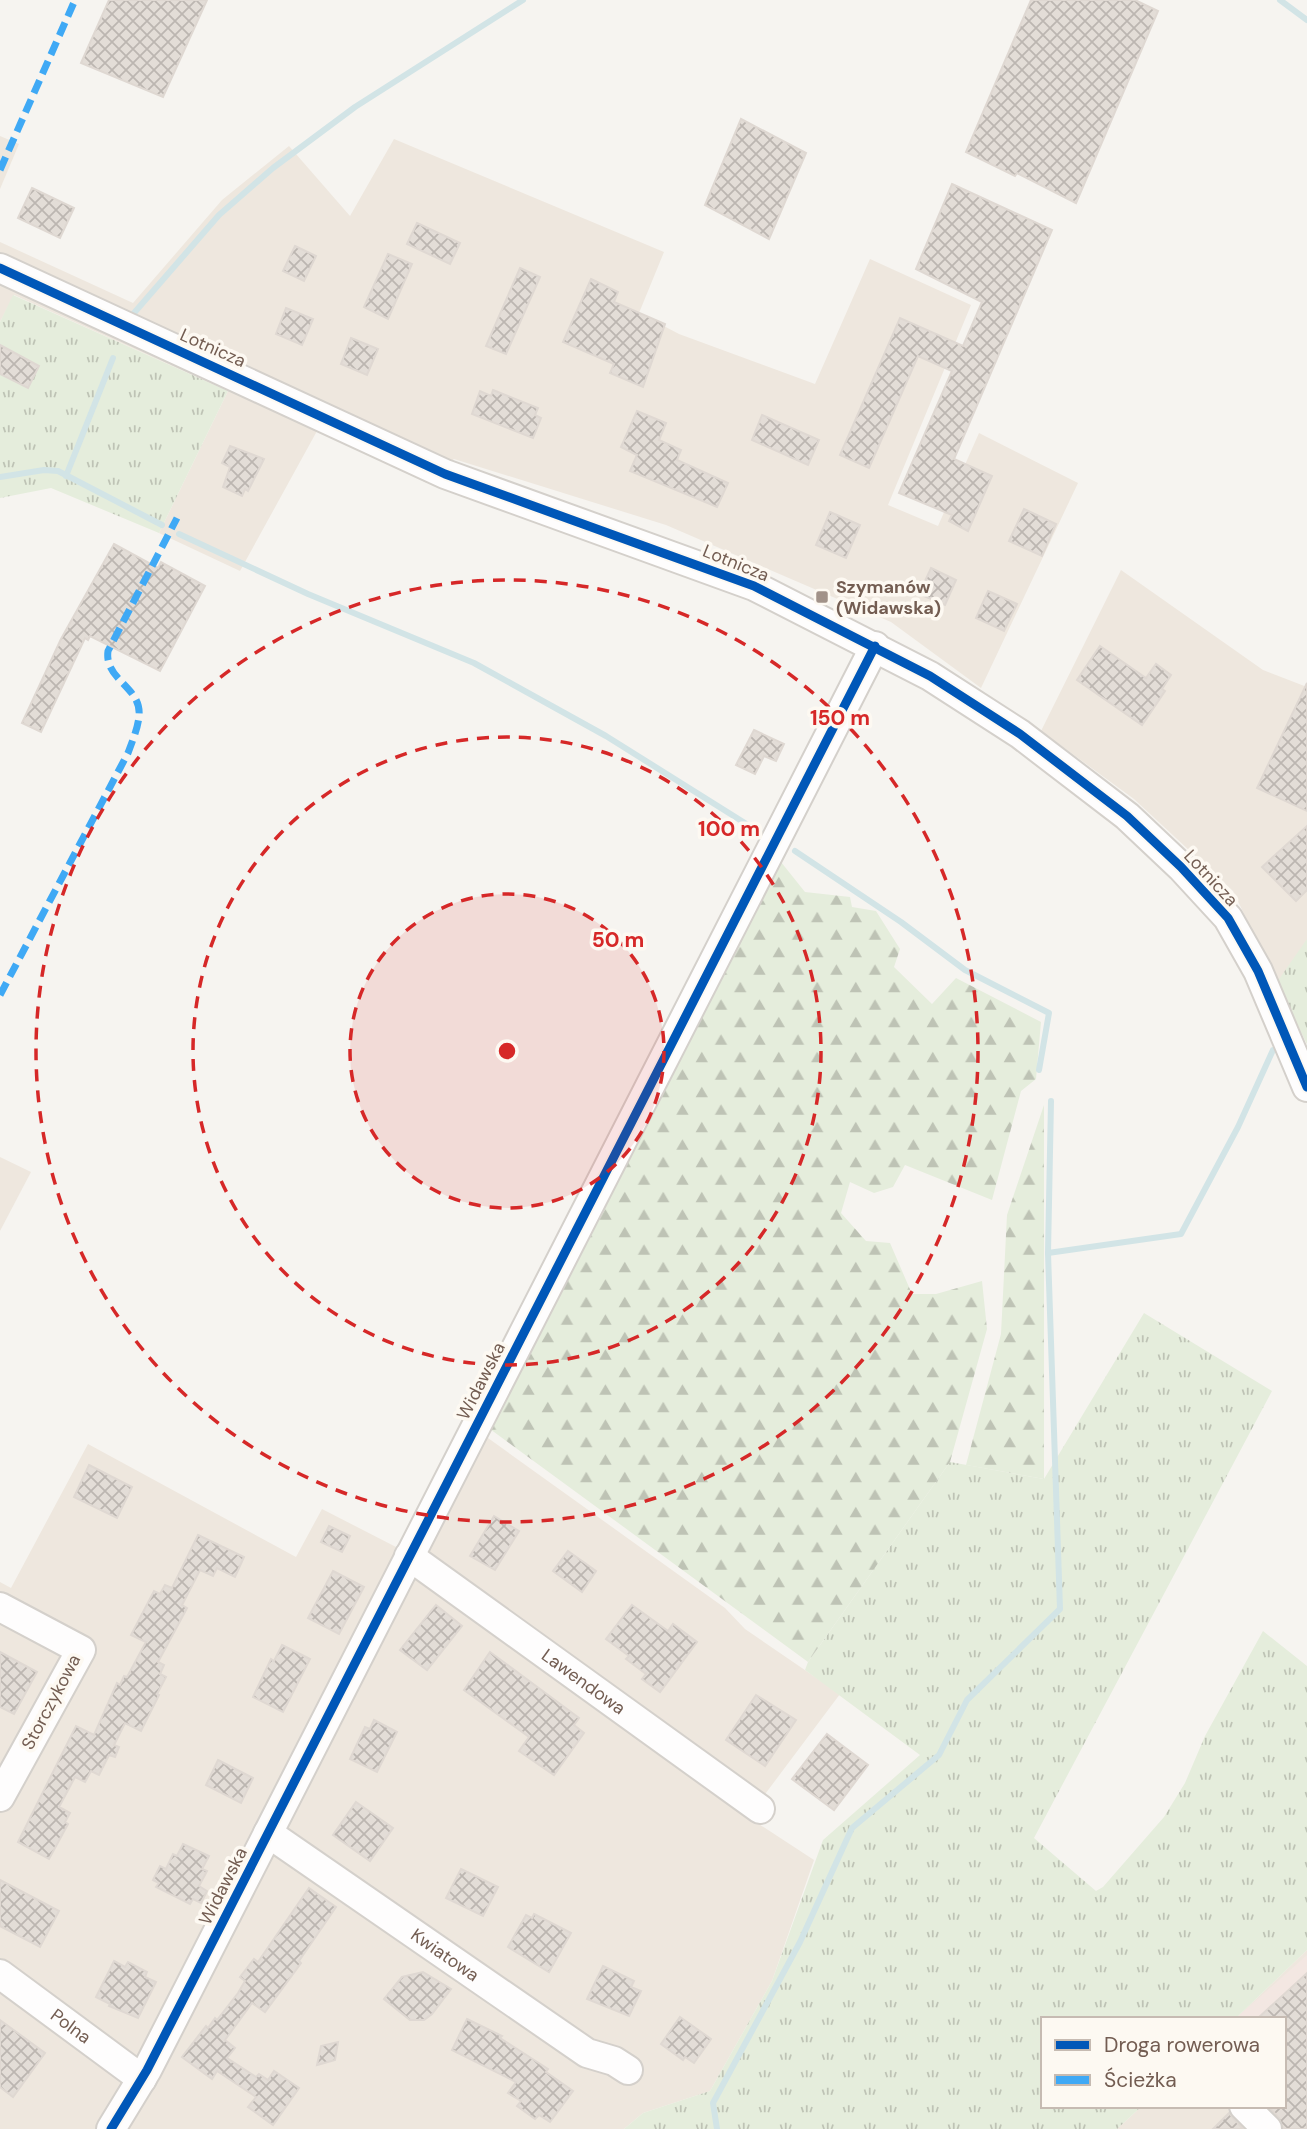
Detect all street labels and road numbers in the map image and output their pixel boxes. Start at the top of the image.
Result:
street label: Lotnicza [176,323,250,373]
street label: Lotnicza [699,539,773,587]
street label: Lotnicza [1179,844,1243,912]
street label: Widawska [451,1338,511,1424]
street label: Lawendowa [537,1643,630,1720]
street label: Storczykowa [16,1650,86,1754]
street label: Widawska [193,1843,253,1929]
street label: Kwiatowa [406,1923,484,1987]
street label: Polna [46,2003,96,2049]

